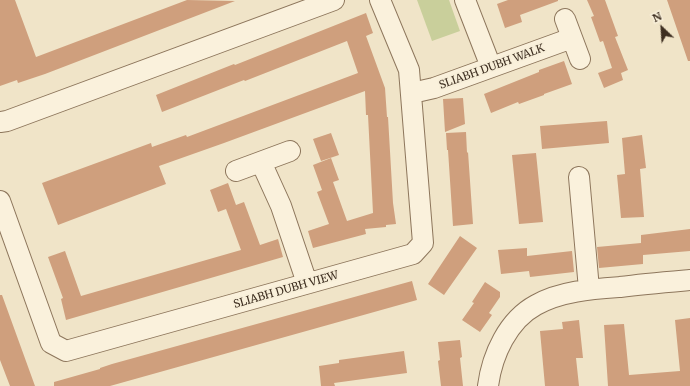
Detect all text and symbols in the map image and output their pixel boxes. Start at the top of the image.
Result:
north arrow [642,8,682,48]
text: N [650,9,664,25]
street label: SLIABH DUBH WALK [438,42,546,92]
street label: SLIABH DUBH VIEW [232,269,340,311]

